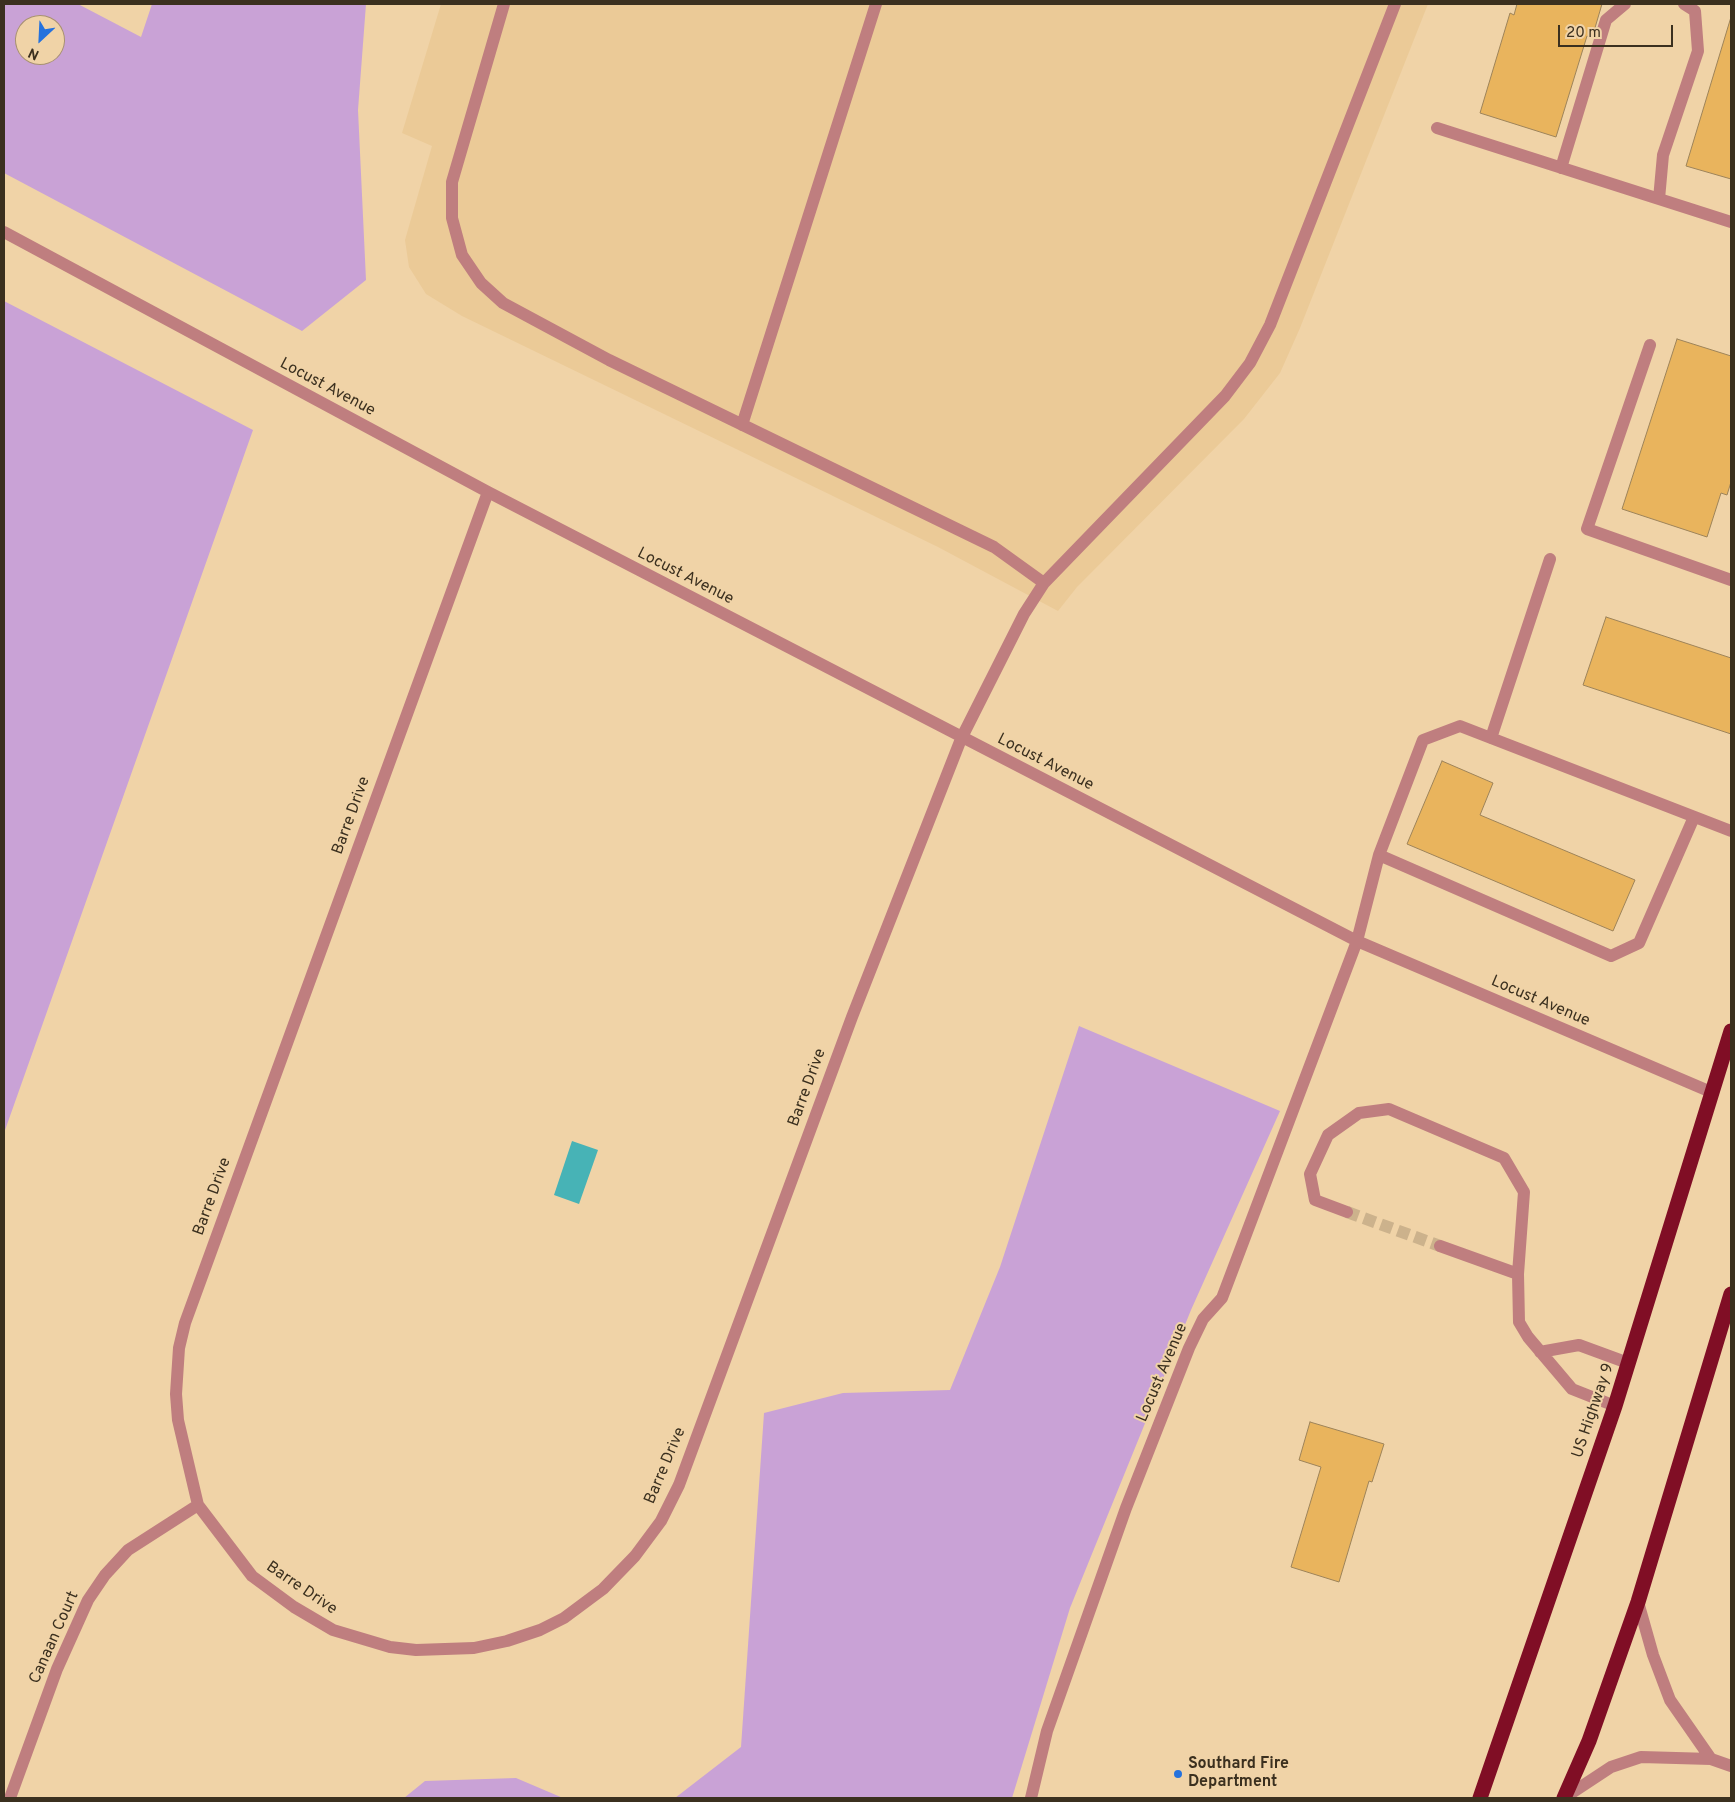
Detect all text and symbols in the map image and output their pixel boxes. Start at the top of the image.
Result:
north arrow [15,15,65,65]
scale bar [1560,15,1675,47]
text: 20 m [1566,24,1601,43]
text: N [26,43,42,63]
street label: Locust Avenue [276,355,378,421]
street label: Locust Avenue [634,544,736,610]
street label: Locust Avenue [994,730,1096,796]
street label: Barre Drive [329,774,375,858]
street label: Locust Avenue [1488,973,1592,1031]
street label: Barre Drive [785,1046,831,1130]
street label: Barre Drive [190,1155,236,1239]
street label: Locust Avenue [1134,1321,1192,1425]
street label: US Highway 9 [1569,1361,1619,1461]
street label: Barre Drive [641,1425,691,1507]
street label: Barre Drive [262,1558,340,1620]
street label: Canaan Court [26,1589,84,1687]
place label: Southard Fire Department [1188,1755,1289,1793]
marker: Southard Fire Department [1172,1768,1184,1780]

